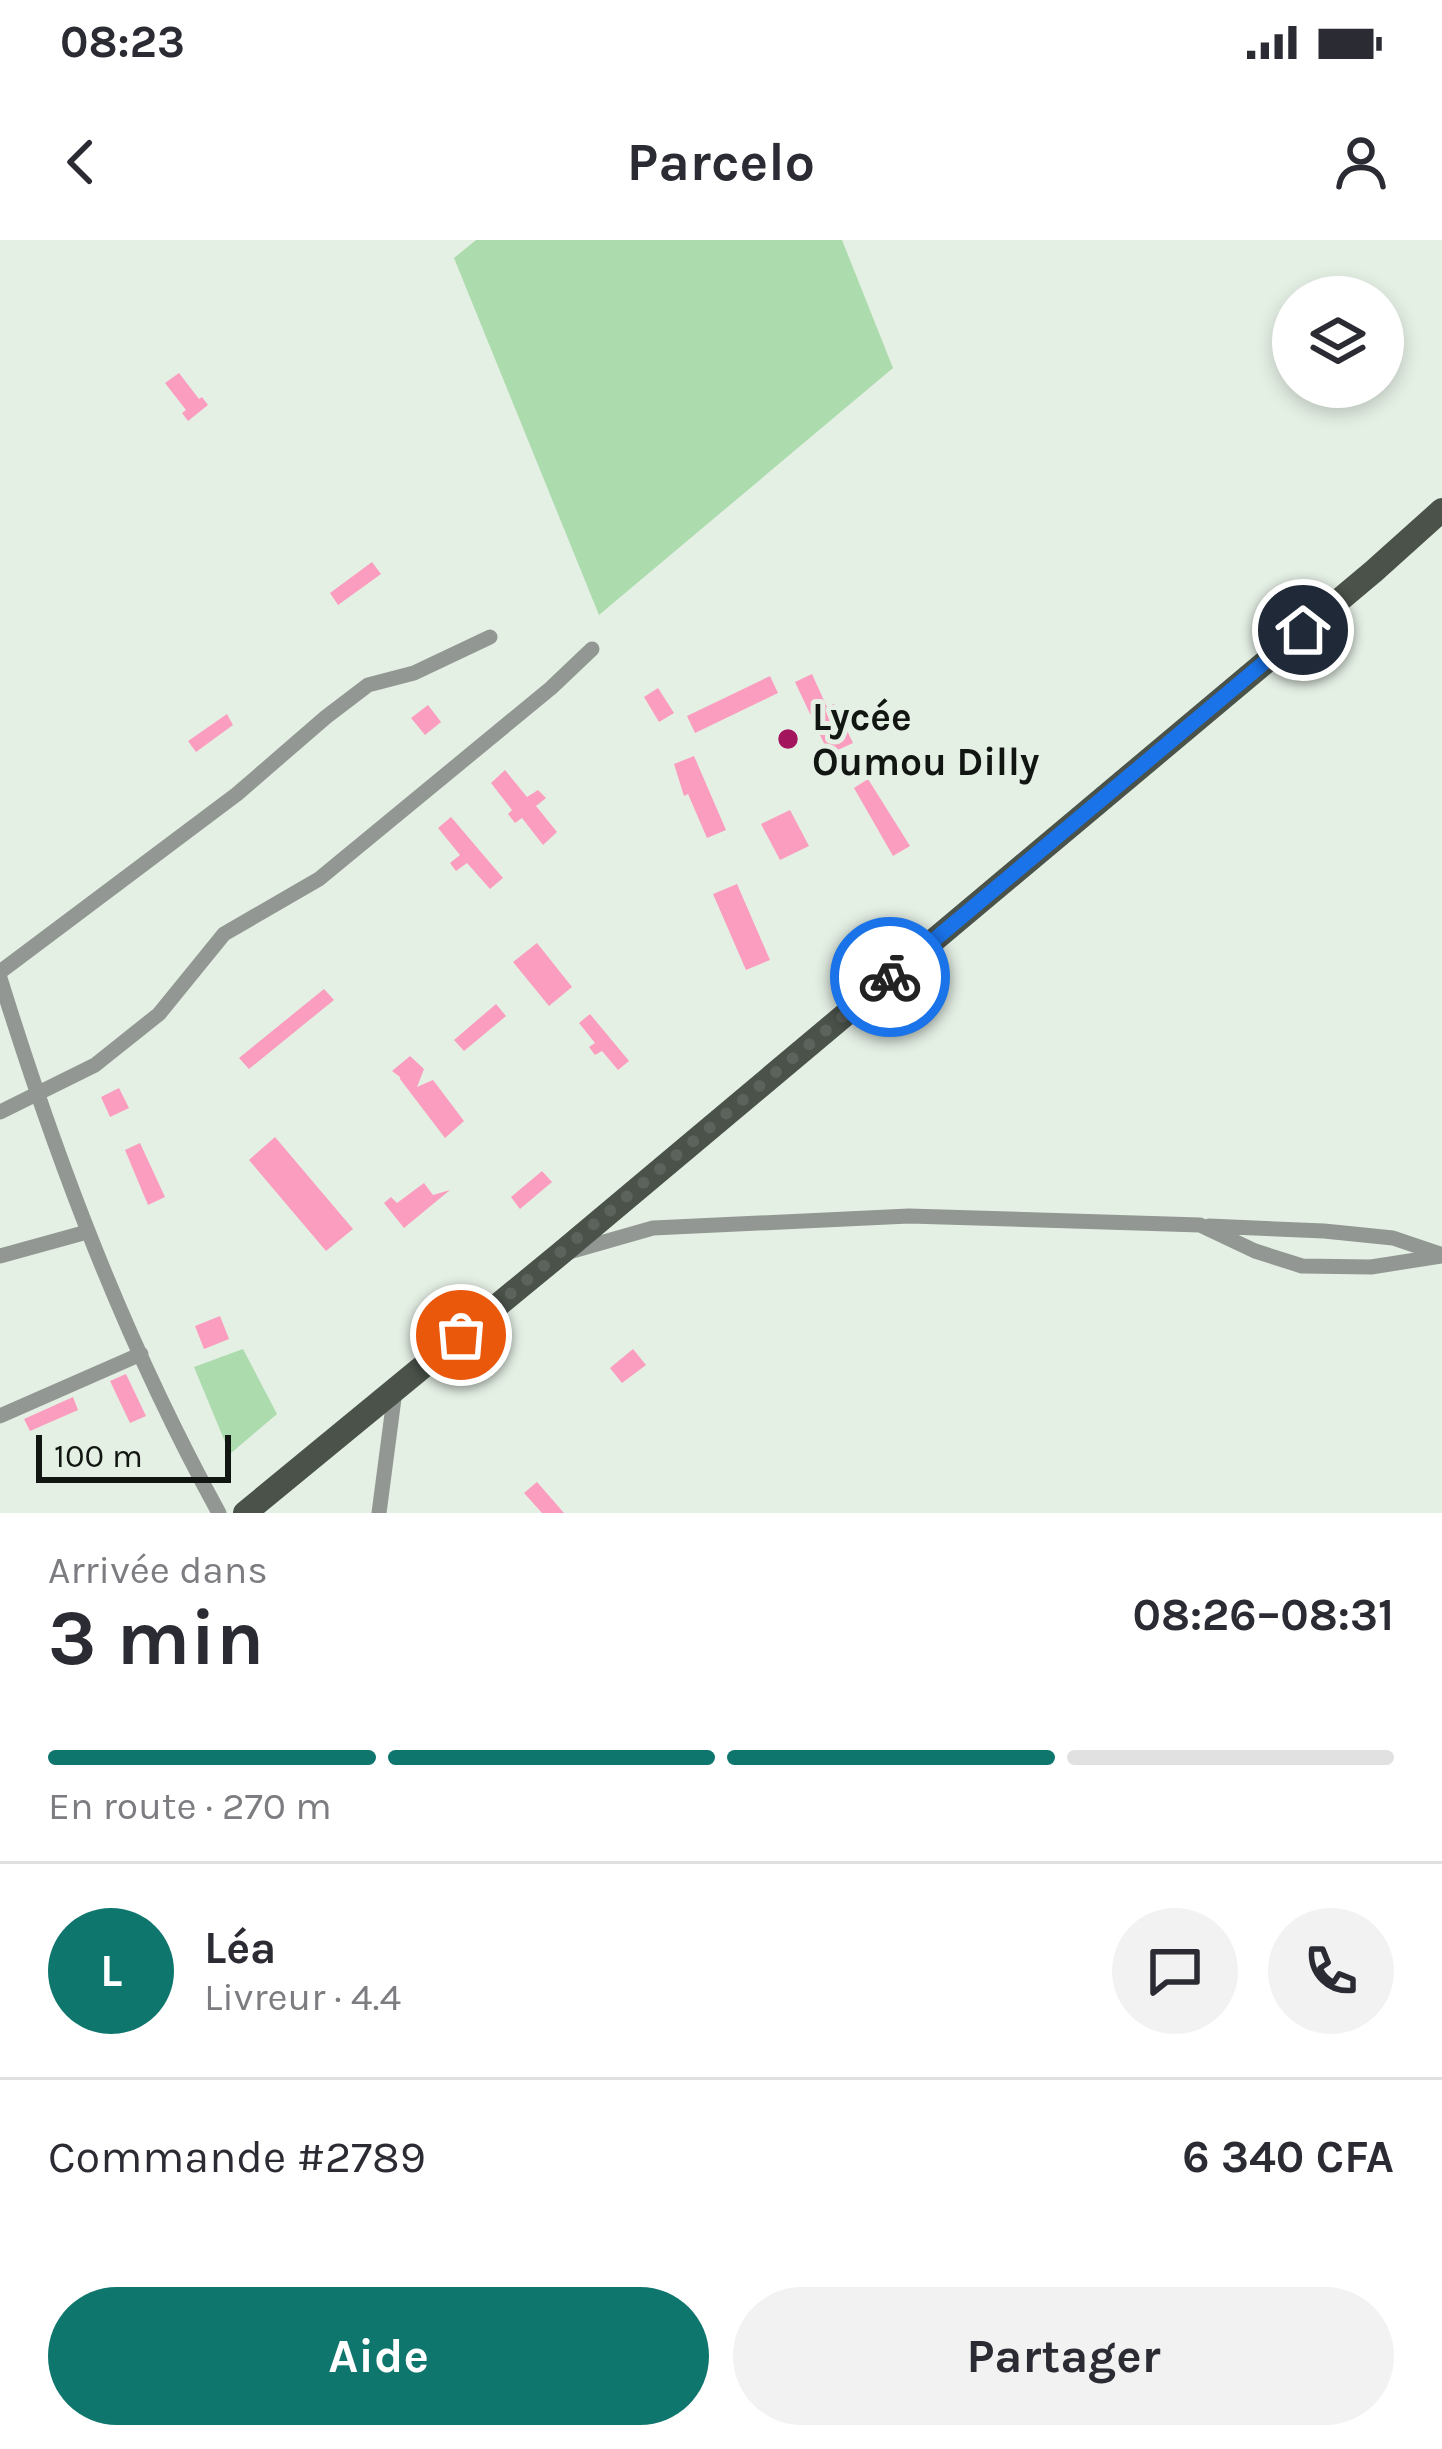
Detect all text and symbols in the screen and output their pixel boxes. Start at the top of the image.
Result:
text: 08:23 [60,16,185,68]
icon: back [48,129,114,195]
icon: person [1328,129,1394,195]
text: Parcelo [627,130,815,194]
map controls [1272,276,1404,408]
button: layers [1272,276,1404,408]
pin [1252,579,1354,681]
icon: home [1270,597,1336,663]
place label: Lycée Oumou Dilly [812,694,1040,785]
marker: Lycée Oumou Dilly [775,726,801,752]
courier [830,917,950,1037]
icon: bike [857,944,923,1010]
pin [410,1284,512,1386]
icon: bag [428,1302,494,1368]
scale bar [36,1429,231,1482]
text: 100 m [54,1437,143,1475]
text: Arrivée dans [48,1547,268,1593]
text: 08:26–08:31 [1132,1589,1394,1641]
text: 3 min [48,1592,264,1684]
text: En route · 270 m [48,1783,332,1829]
button: chat [1112,1908,1238,2034]
button: phone [1268,1908,1394,2034]
text: Léa [204,1922,276,1974]
text: L [100,1945,122,1997]
text: Livreur · 4.4 [204,1974,401,2020]
text: Commande #2789 [48,2131,426,2183]
text: 6 340 CFA [1182,2131,1394,2183]
button: Aide [48,2287,709,2425]
button: Partager [733,2287,1394,2425]

